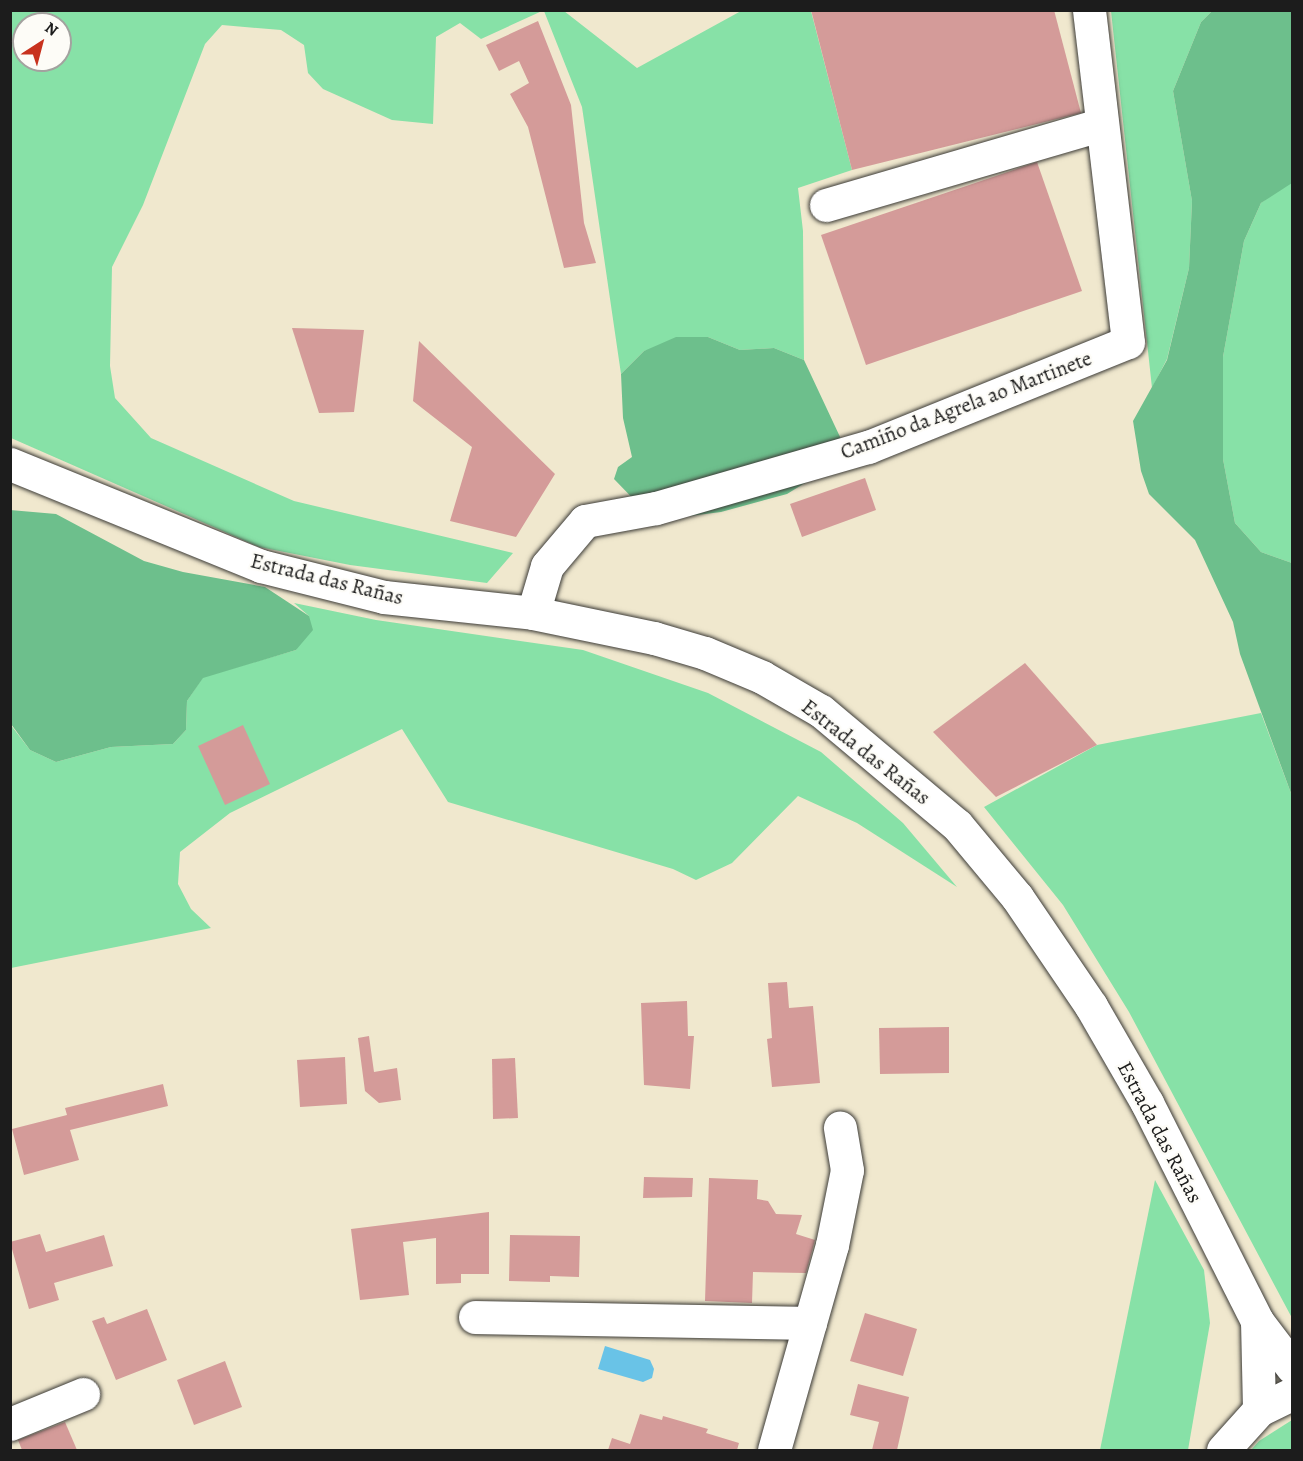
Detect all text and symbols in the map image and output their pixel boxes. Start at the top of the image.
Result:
north arrow [12,12,72,72]
text: N [40,17,63,41]
street label: Camiño da Agrela ao Martinete [837,345,1095,465]
street label: Estrada das Rañas [248,548,406,610]
street label: Estrada das Rañas [797,694,935,810]
street label: Estrada das Rañas [1112,1057,1208,1207]

